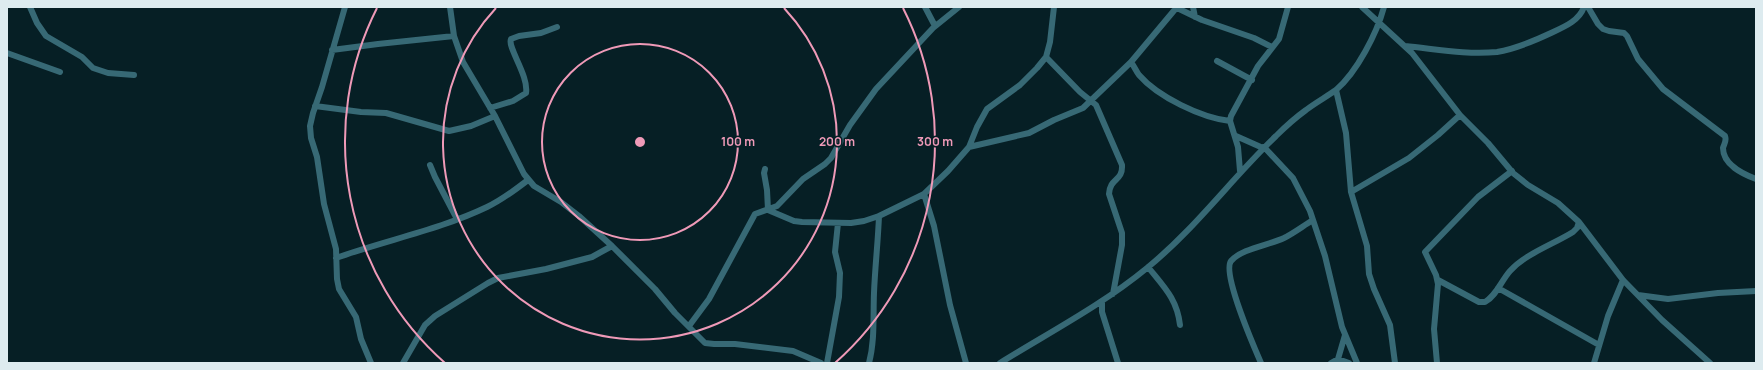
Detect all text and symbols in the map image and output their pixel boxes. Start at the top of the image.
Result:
text: 100 m [721,133,755,150]
text: 200 m [819,133,855,150]
text: 300 m [917,133,953,150]
centre of rings [633,135,647,149]

